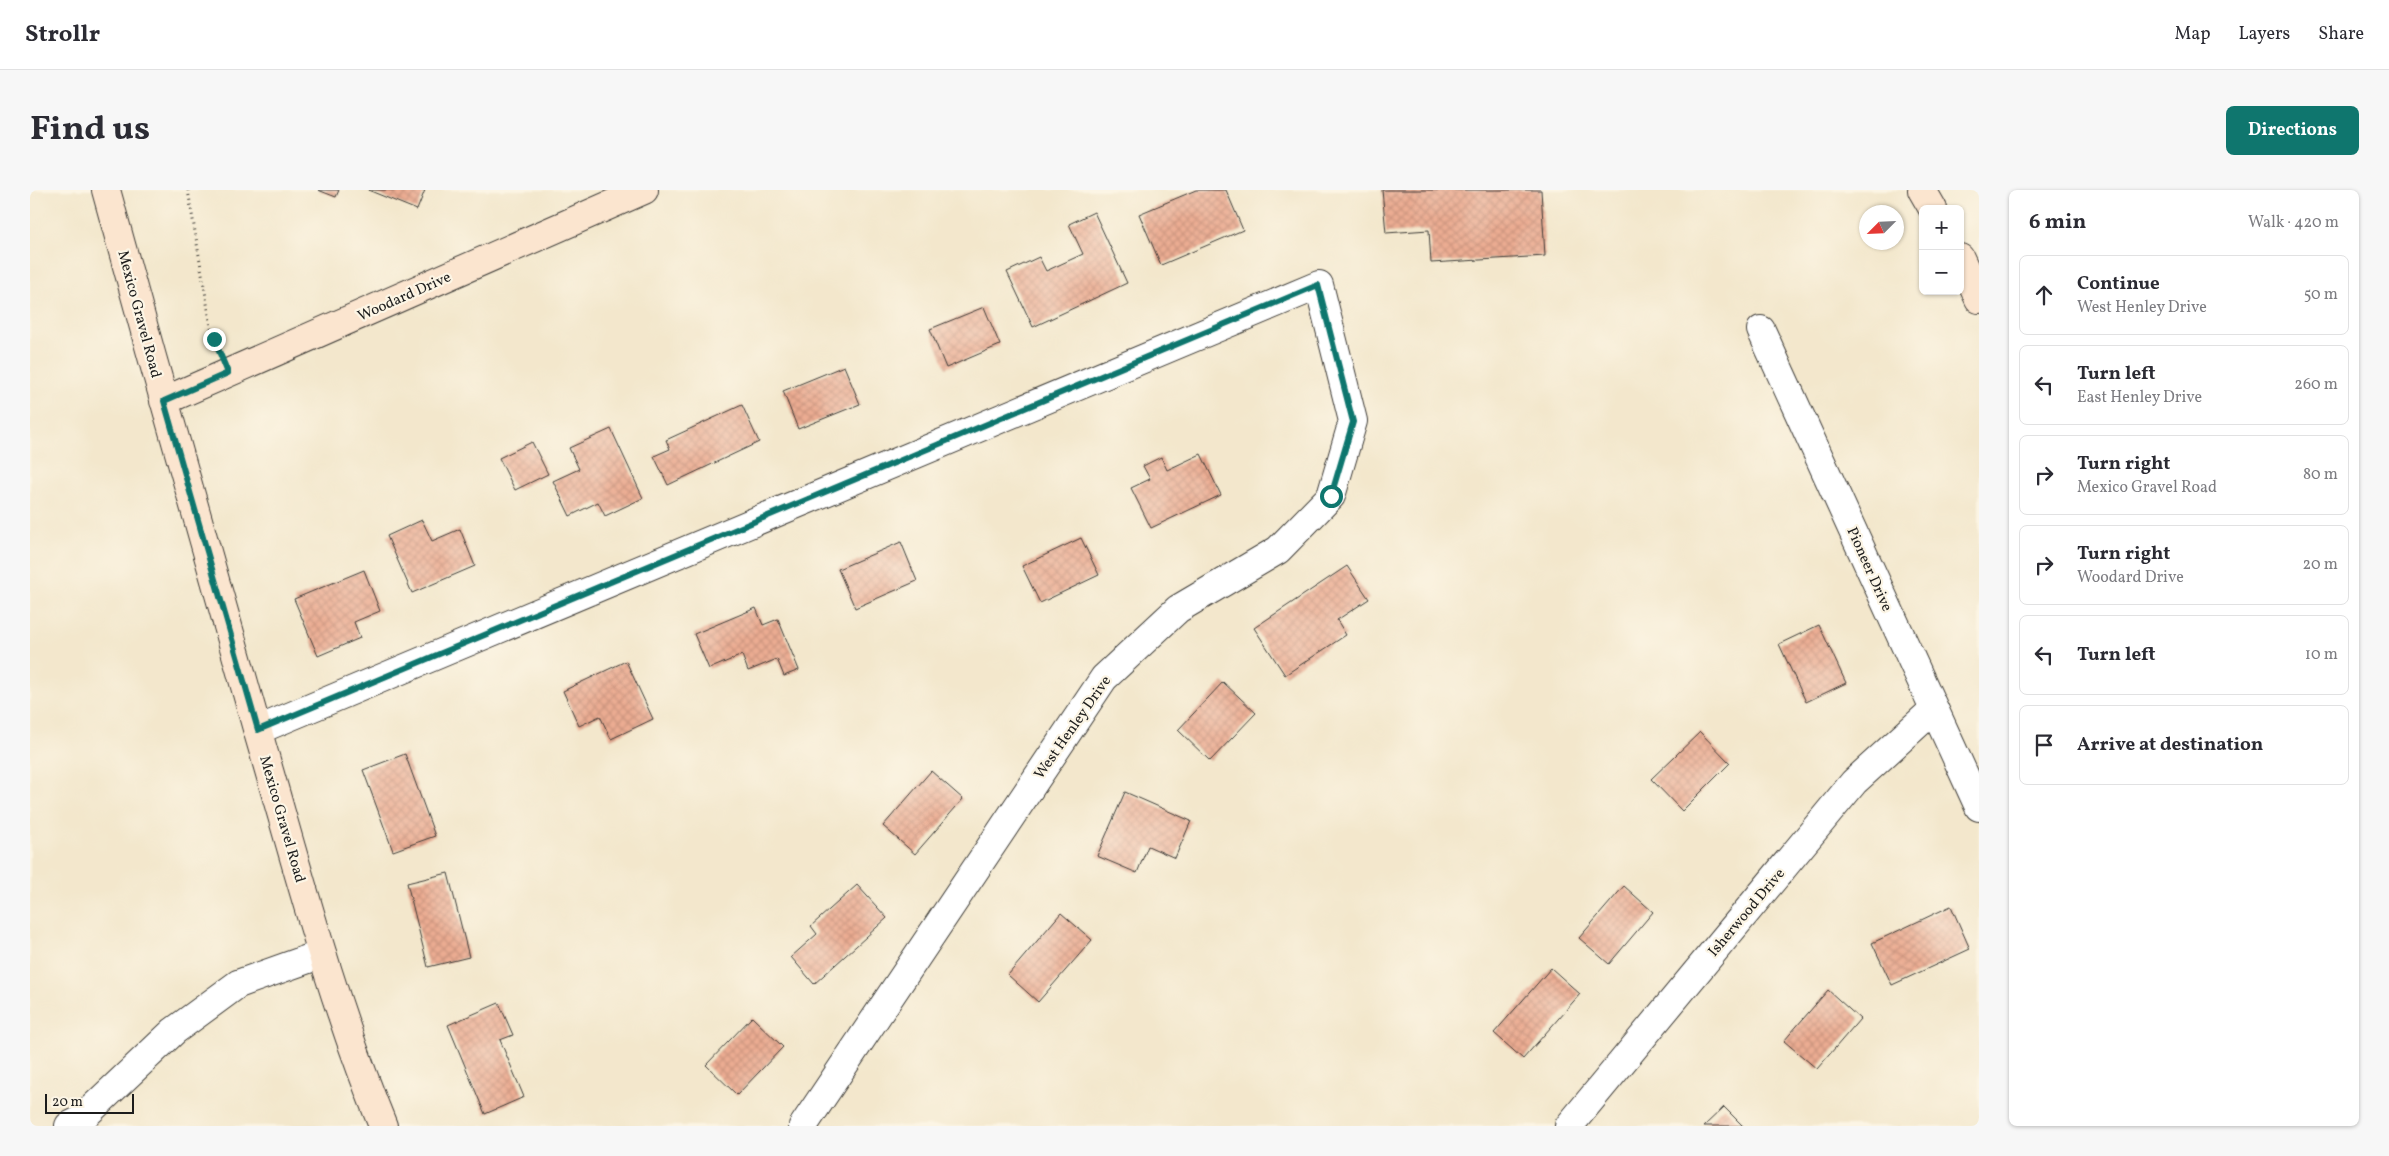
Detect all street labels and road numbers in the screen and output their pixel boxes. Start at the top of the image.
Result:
street label: Mexico Gravel Road [111,248,166,381]
street label: Woodard Drive [355,267,455,327]
street label: Pioneer Drive [1841,524,1897,615]
street label: West Henley Drive [1030,672,1117,784]
street label: Mexico Gravel Road [253,753,310,885]
street label: Isherwood Drive [1704,864,1790,962]

